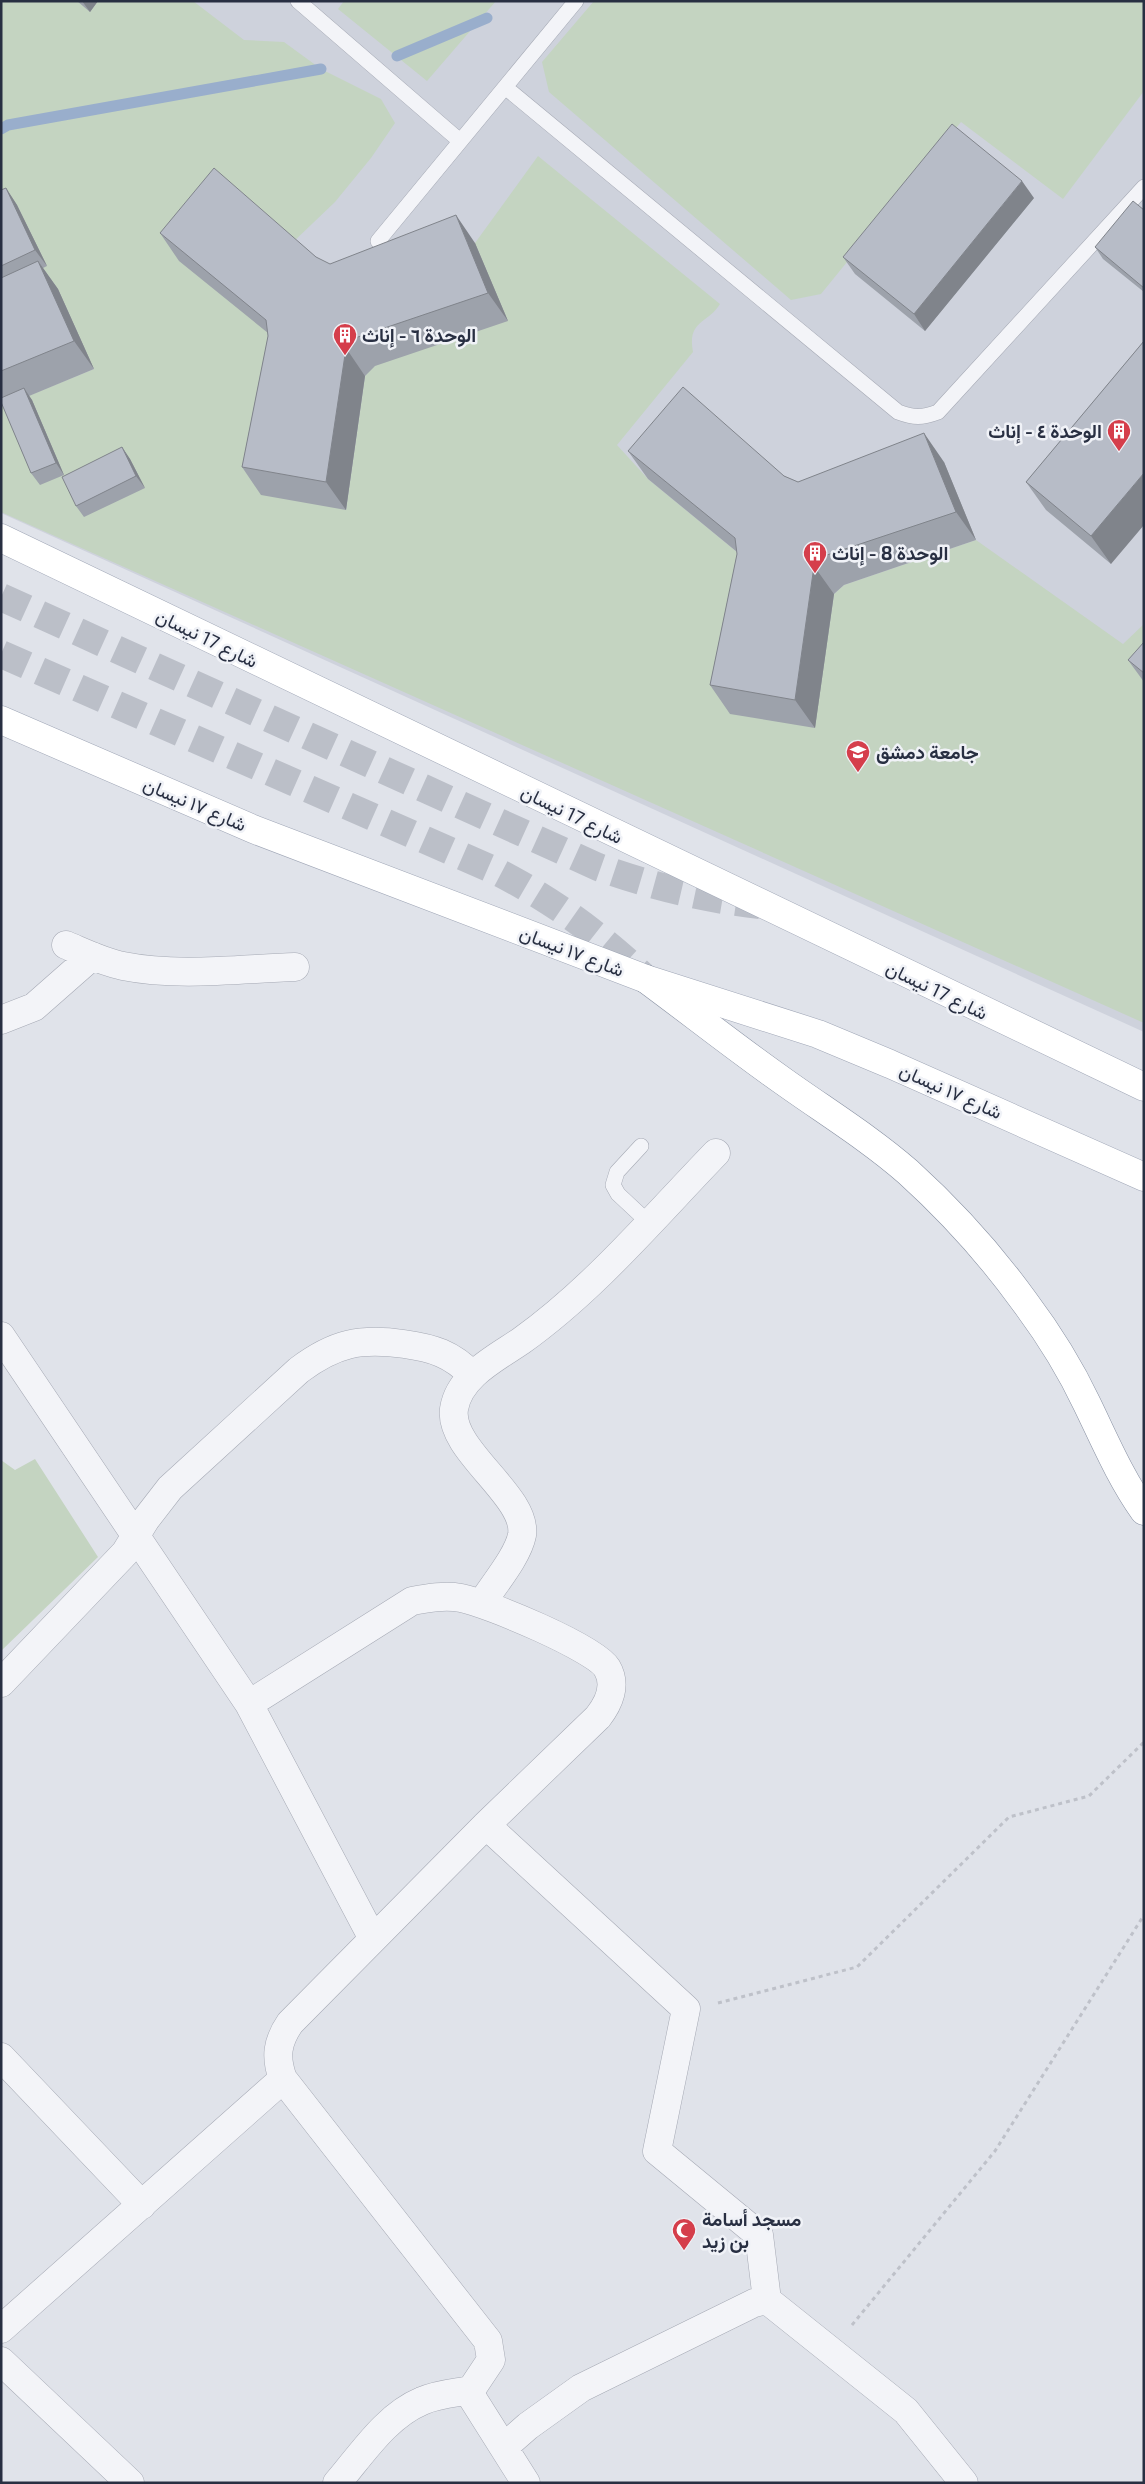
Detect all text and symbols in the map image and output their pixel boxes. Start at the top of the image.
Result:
building icon: الوحدة ٦ - إناث [332,322,358,356]
place label: الوحدة ٦ - إناث [362,323,476,348]
building icon: الوحدة ٤ - إناث [1106,418,1132,452]
place label: الوحدة ٤ - إناث [988,419,1102,444]
building icon: الوحدة 8 - إناث [802,540,828,574]
place label: الوحدة 8 - إناث [832,541,948,566]
street label: شارع 17 نيسان [152,603,262,674]
school or university icon: جامعة دمشق [845,739,871,773]
place label: جامعة دمشق [876,740,979,764]
street label: شارع ١٧ نيسان [140,772,250,837]
street label: شارع 17 نيسان [517,779,627,850]
street label: شارع ١٧ نيسان [516,920,627,983]
street label: شارع 17 نيسان [882,955,992,1026]
street label: شارع ١٧ نيسان [896,1058,1006,1125]
place label: مسجد أسامة بن زيد [702,2207,801,2254]
mosque icon: مسجد أسامة بن زيد [671,2217,697,2251]

